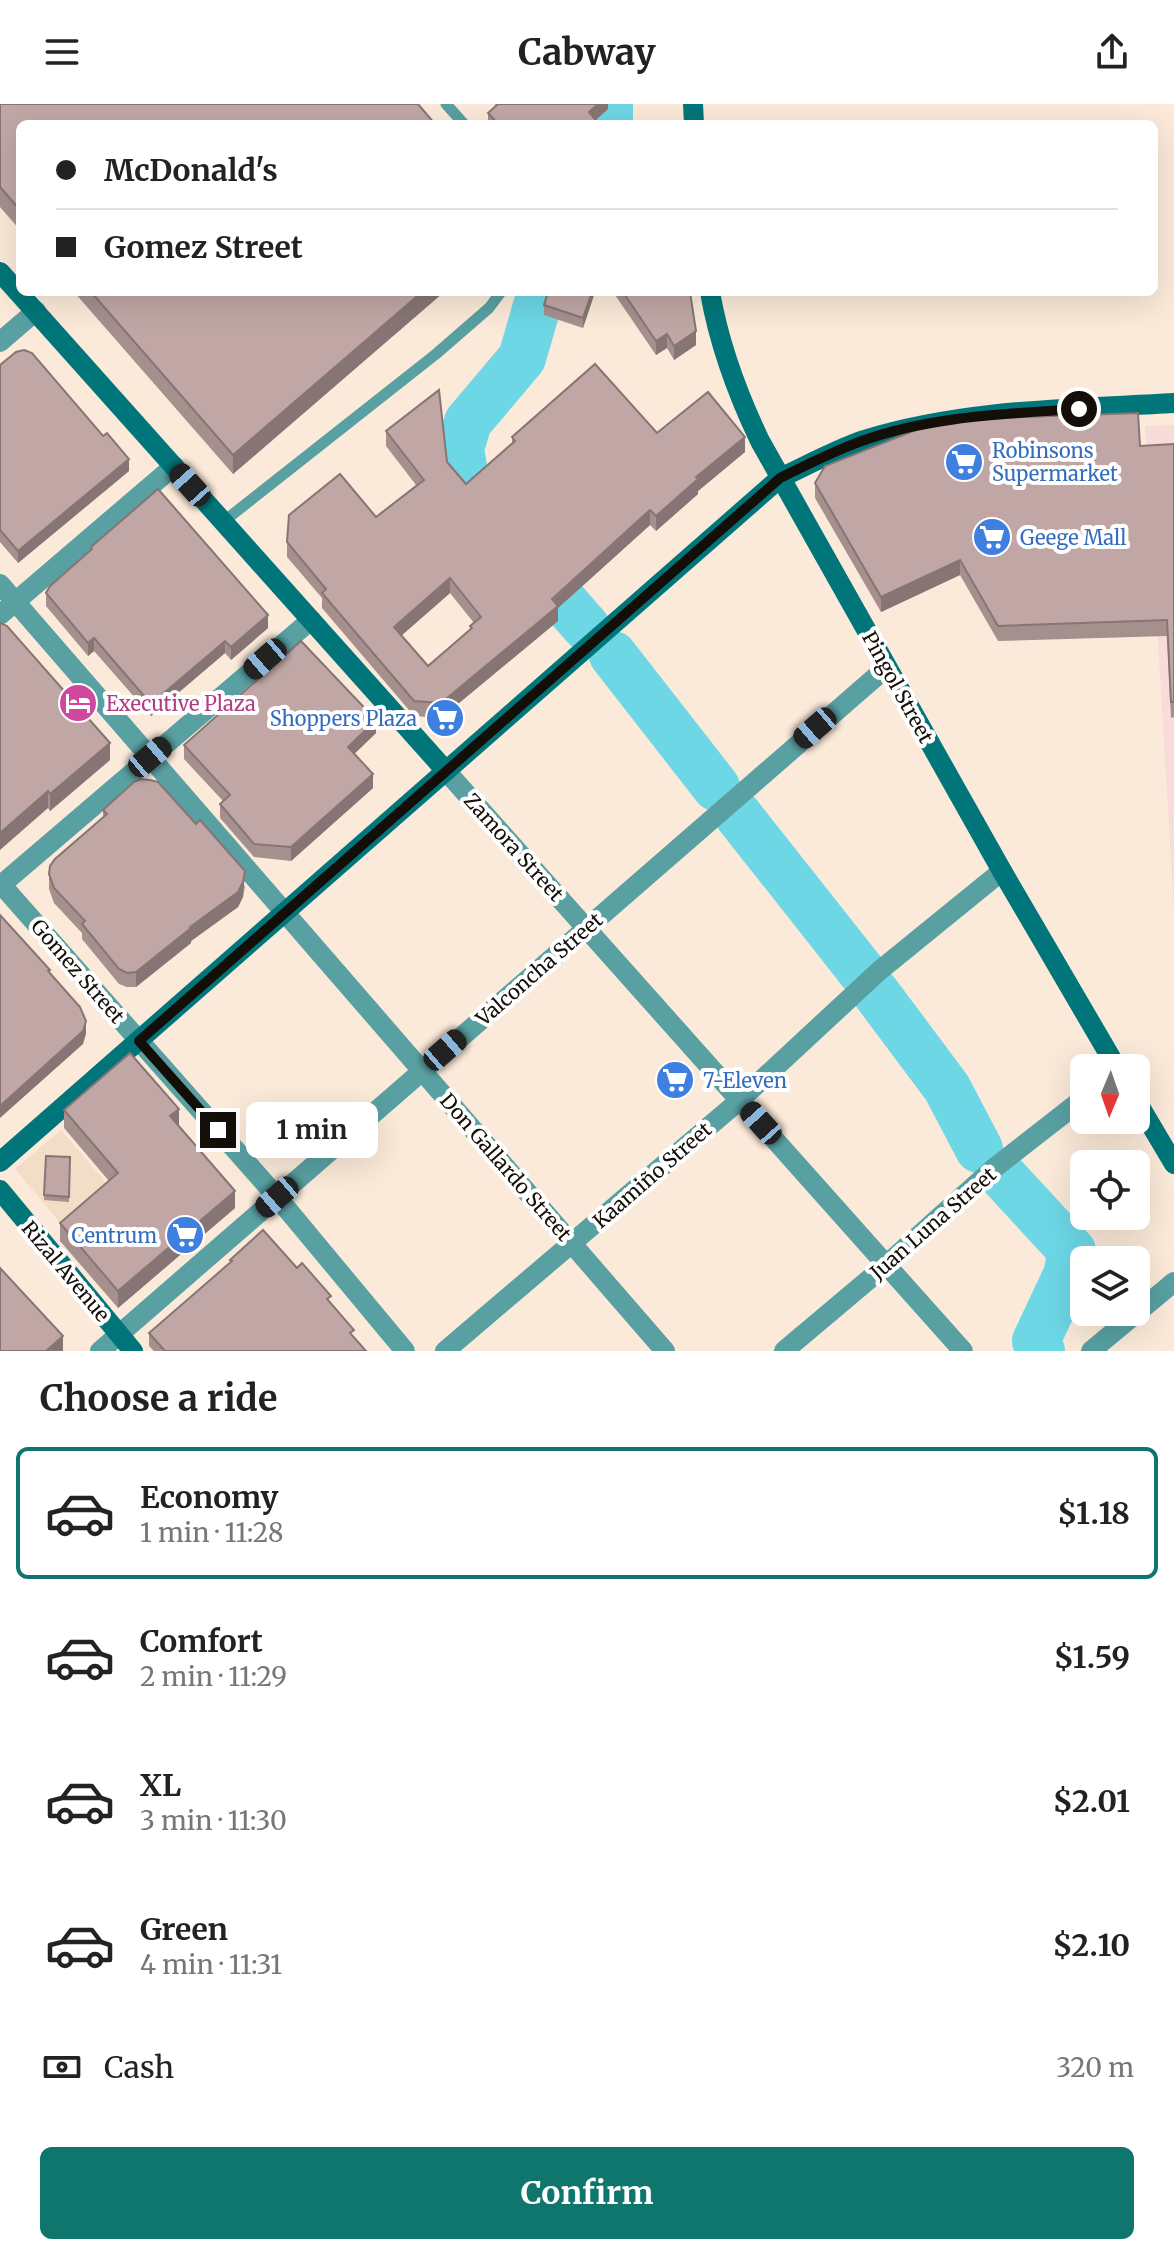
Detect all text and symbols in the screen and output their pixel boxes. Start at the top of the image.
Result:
icon: menu [40,30,84,74]
text: Cabway [518,30,656,75]
icon: share [1090,30,1134,74]
text: McDonald's [104,151,278,189]
text: Gomez Street [104,228,303,266]
route start [1061,391,1097,427]
place label: Robinsons Supermarket [992,438,1118,486]
supermarket icon: Robinsons Supermarket [943,441,985,483]
car [165,459,215,511]
supermarket icon: Geege Mall [971,516,1013,558]
place label: Geege Mall [1020,525,1127,550]
street label: Pingol Street [857,627,939,747]
car [239,634,291,684]
hotel icon: Executive Plaza [57,682,99,724]
place label: Executive Plaza [106,691,256,716]
supermarket icon: Shoppers Plaza [424,697,466,739]
car [789,703,841,753]
place label: Shoppers Plaza [270,706,417,731]
car [124,732,176,782]
street label: Zamora Street [459,788,569,906]
street label: Valconcha Street [470,907,608,1032]
street label: Gomez Street [26,914,130,1028]
car [419,1025,471,1075]
north arrow [1070,1054,1150,1134]
map controls [1070,1054,1150,1326]
supermarket icon: 7-Eleven [654,1059,696,1101]
place label: 7-Eleven [703,1068,787,1093]
street label: Don Gallardo Street [435,1088,577,1246]
car [736,1097,786,1149]
callout: 1 min [246,1102,378,1158]
route end [200,1112,236,1148]
text: 1 min [277,1113,347,1146]
street label: Kaamiño Street [588,1117,717,1233]
button: locate [1070,1150,1150,1230]
street label: Juan Luna Street [864,1161,1001,1285]
car [251,1172,303,1222]
supermarket icon: Centrum [164,1214,206,1256]
street label: Rizal Avenue [17,1216,115,1326]
place label: Centrum [72,1223,157,1248]
button: layers [1070,1246,1150,1326]
text: Choose a ride [40,1376,277,1421]
icon: car [44,1477,116,1549]
text: Economy [140,1478,278,1516]
text: $1.18 [1057,1494,1130,1532]
text: 1 min · 11:28 [140,1516,283,1549]
icon: car [44,1621,116,1693]
text: Comfort [140,1622,263,1660]
text: $1.59 [1054,1638,1130,1676]
text: 2 min · 11:29 [140,1660,287,1693]
icon: car [44,1765,116,1837]
text: XL [140,1766,181,1804]
text: $2.01 [1053,1782,1130,1820]
text: 3 min · 11:30 [140,1804,287,1837]
icon: car [44,1909,116,1981]
text: Green [140,1910,228,1948]
text: $2.10 [1052,1926,1130,1964]
text: 4 min · 11:31 [140,1948,282,1981]
icon: cash [40,2045,84,2089]
text: Cash [104,2048,174,2086]
text: 320 m [1056,2051,1134,2084]
button: Confirm [40,2147,1134,2239]

